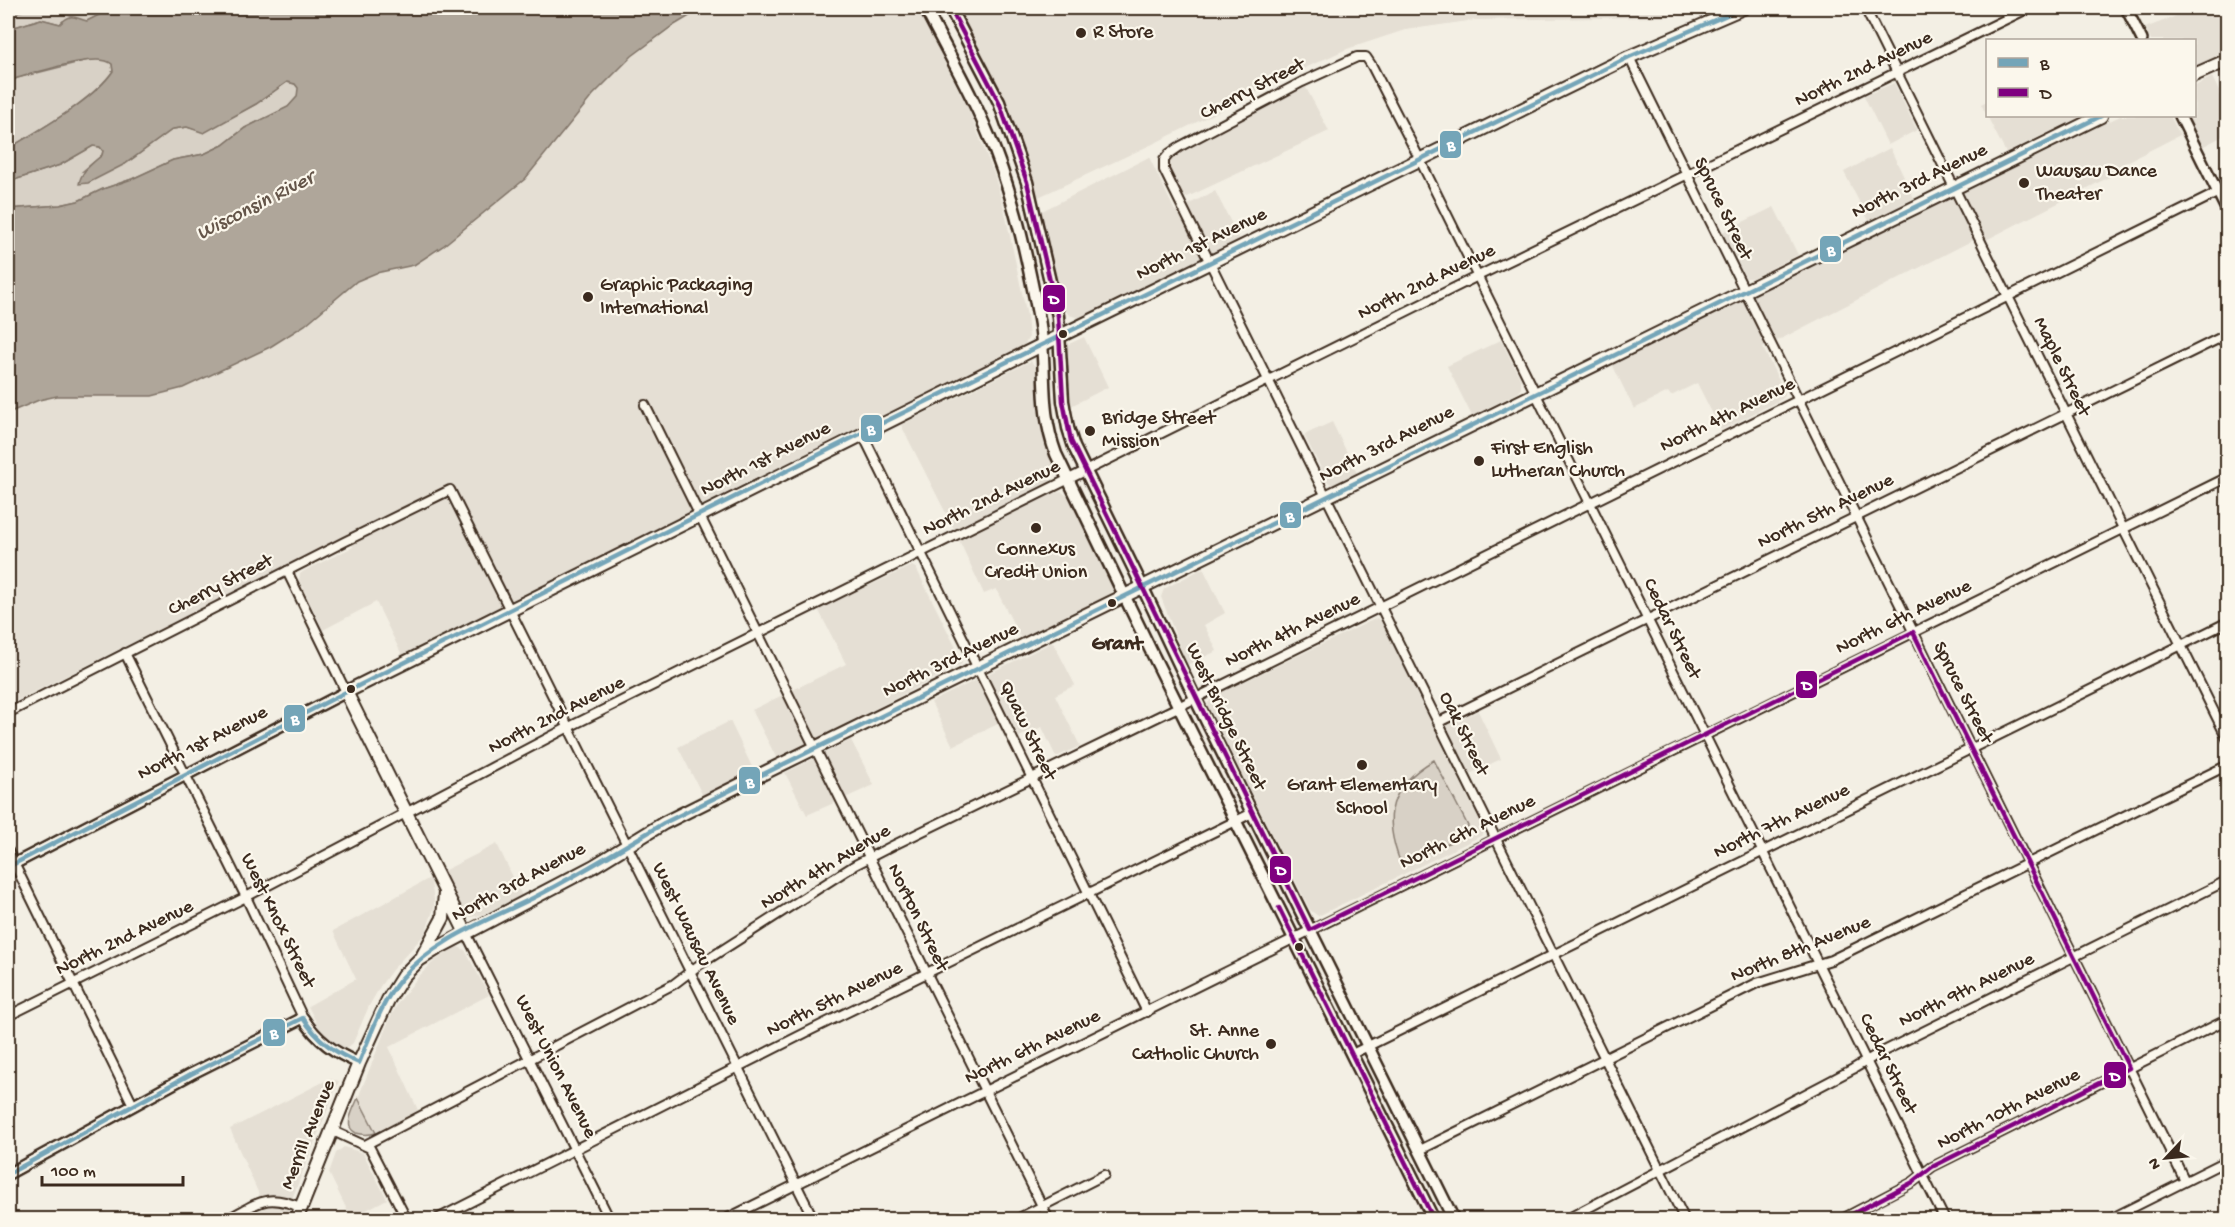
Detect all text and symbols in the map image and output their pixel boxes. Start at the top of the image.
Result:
place label: R Store [1093,22,1154,45]
marker: R Store [1074,26,1088,40]
street label: North 2nd Avenue [1792,26,1937,113]
legend [1986,39,2196,117]
street label: Cherry Street [1197,53,1311,126]
text: B [2039,55,2050,76]
text: D [2039,85,2052,106]
line badge: B [1439,130,1462,159]
text: B [1446,138,1456,157]
street label: North 3rd Avenue [1848,139,1992,225]
street label: Spruce Street [1687,154,1757,265]
place label: Wausau Dance Theater [2035,161,2158,207]
water label: Wisconsin River [193,165,323,247]
marker: Wausau Dance Theater [2017,176,2031,190]
street label: North 1st Avenue [1133,203,1272,287]
line badge: B [1819,235,1842,263]
street label: North 2nd Avenue [1355,239,1500,326]
text: B [1826,243,1836,262]
place label: Graphic Packaging International [600,275,753,321]
line badge: D [1042,284,1066,313]
marker: Graphic Packaging International [581,290,595,304]
text: D [1047,292,1060,311]
street label: Maple Street [2027,314,2096,422]
unlabelled marker [1057,328,1069,340]
street label: North 4th Avenue [1657,373,1800,459]
street label: North 3rd Avenue [1316,401,1459,489]
place label: Bridge Street Mission [1101,408,1217,454]
line badge: B [860,414,883,443]
street label: North 1st Avenue [697,417,835,503]
text: B [866,422,876,441]
marker: Bridge Street Mission [1083,424,1097,438]
place label: First English Lutheran Church [1490,438,1625,484]
marker: First English Lutheran Church [1472,454,1486,468]
street label: North 2nd Avenue [920,455,1065,542]
street label: North 5th Avenue [1754,469,1898,555]
line badge: B [1279,501,1302,529]
text: B [1285,509,1295,528]
marker: Connexus Credit Union [1029,521,1043,535]
place label: Connexus Credit Union [985,539,1088,585]
street label: Cherry Street [165,549,279,622]
street label: Cedar Street [1637,575,1706,685]
street label: North 6th Avenue [1832,575,1976,661]
street label: North 4th Avenue [1222,588,1365,674]
unlabelled marker [1106,597,1118,609]
street label: North 3rd Avenue [879,618,1023,704]
district label: Grant [1092,633,1145,658]
street label: Spruce Street [1927,638,1998,749]
street label: West Bridge Street [1179,640,1271,796]
line badge: D [1795,670,1818,699]
street label: North 2nd Avenue [485,671,630,760]
street label: Quaw Street [993,678,1062,786]
text: D [1800,678,1813,697]
unlabelled marker [345,683,357,695]
street label: Oak Street [1433,688,1494,781]
street label: North 1st Avenue [134,701,272,787]
line badge: B [283,704,306,733]
text: B [290,712,300,731]
marker: Grant Elementary School [1355,758,1369,772]
line badge: B [738,766,761,795]
text: B [745,775,755,794]
place label: Grant Elementary School [1287,775,1437,821]
street label: North 7th Avenue [1710,779,1854,865]
street label: North 6th Avenue [1396,790,1540,876]
street label: North 4th Avenue [757,820,896,916]
street label: North 3rd Avenue [448,838,590,928]
street label: West Knox Street [234,850,320,994]
line badge: D [1269,855,1292,884]
street label: West Wausau Avenue [646,859,745,1030]
street label: Norton Street [881,861,954,977]
text: D [1274,863,1287,882]
street label: North 2nd Avenue [53,895,198,982]
street label: North 8th Avenue [1728,911,1875,989]
unlabelled marker [1293,941,1305,953]
street label: North 9th Avenue [1895,948,2039,1034]
street label: North 5th Avenue [763,957,907,1043]
street label: West Union Avenue [509,992,601,1143]
street label: North 6th Avenue [961,1005,1105,1091]
street label: Cedar Street [1853,1010,1922,1120]
line badge: B [262,1018,286,1047]
place label: St. Anne Catholic Church [1132,1021,1260,1067]
text: B [269,1026,279,1045]
marker: St. Anne Catholic Church [1264,1037,1278,1051]
line badge: D [2103,1061,2127,1089]
street label: North 10th Avenue [1934,1064,2085,1156]
text: D [2108,1069,2121,1088]
street label: Merrill Avenue [277,1076,342,1193]
north arrow [2136,1128,2196,1188]
scale bar [42,1149,183,1187]
text: N [2145,1154,2166,1172]
text: 100 m [50,1162,96,1183]

